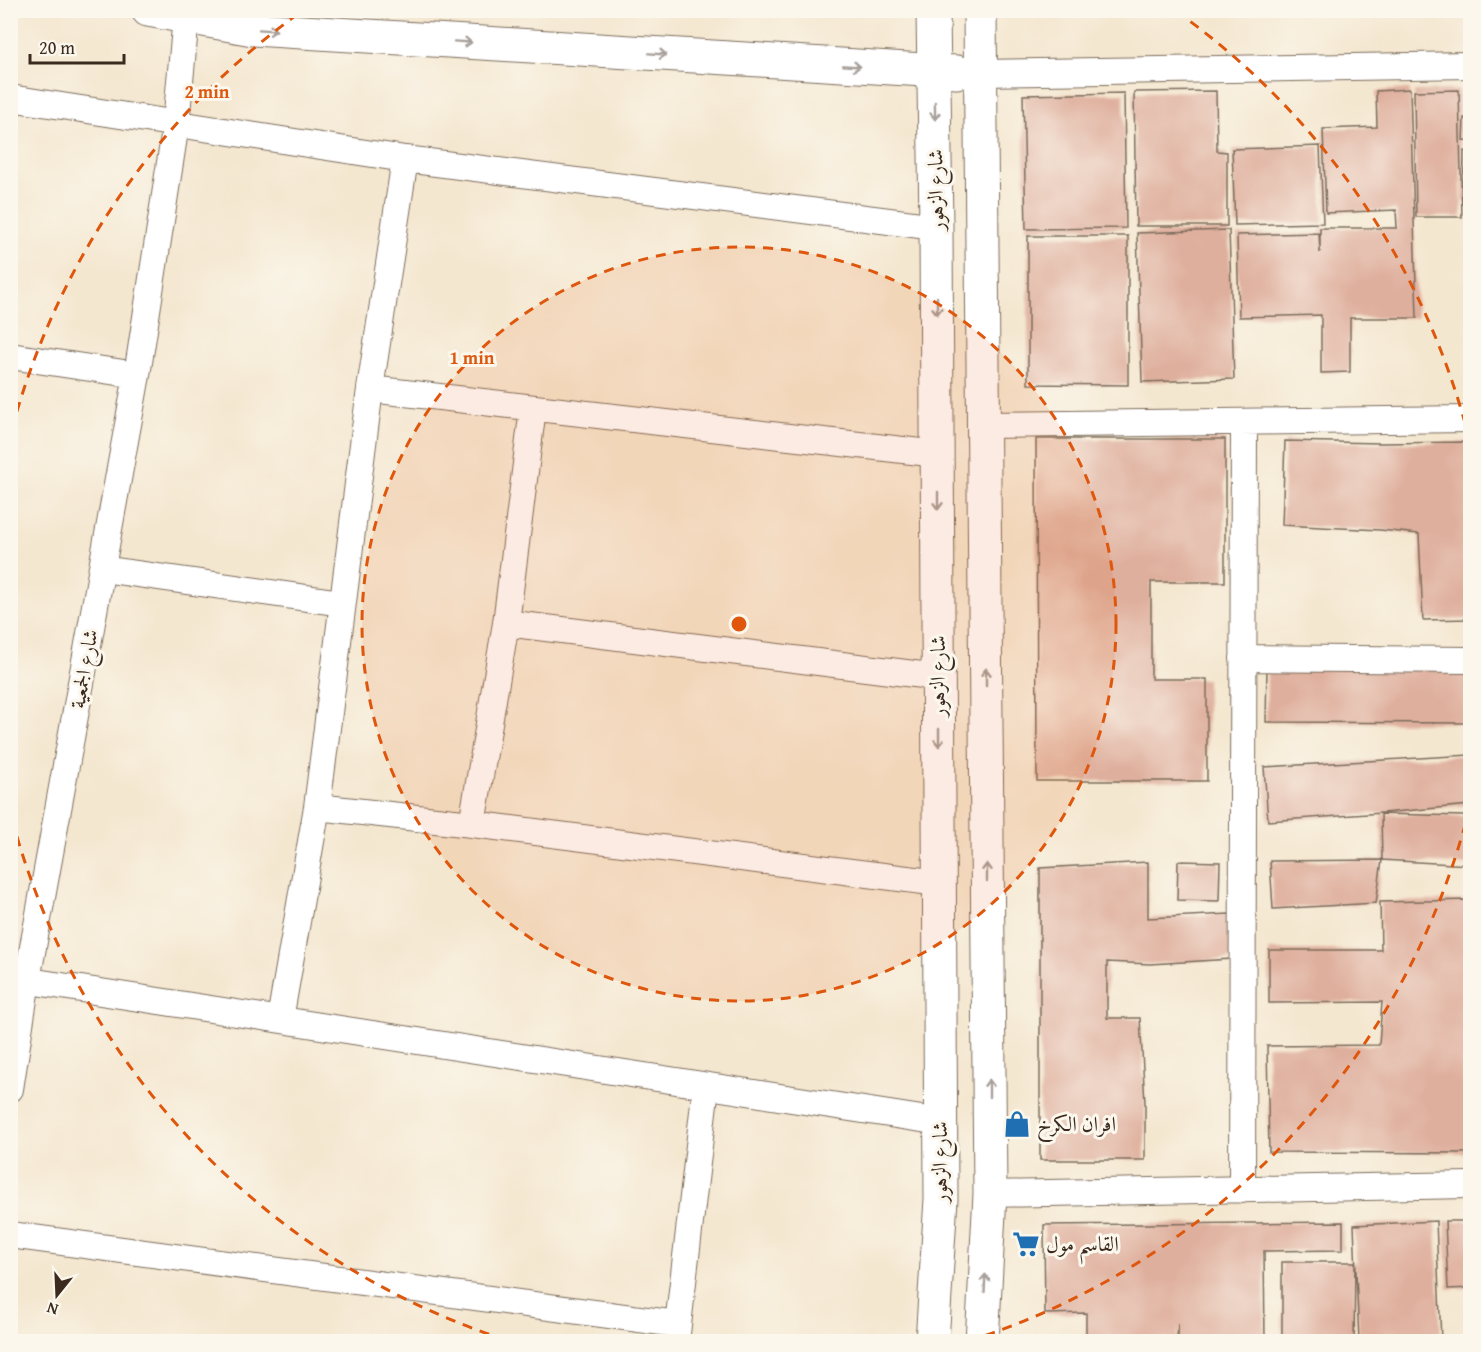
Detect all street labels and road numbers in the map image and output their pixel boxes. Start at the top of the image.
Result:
street label: شارع الزهور [919,149,955,233]
street label: شارع الجمعية [61,627,109,712]
street label: شارع الزهور [922,635,956,719]
street label: شارع الزهور [924,1121,958,1205]

